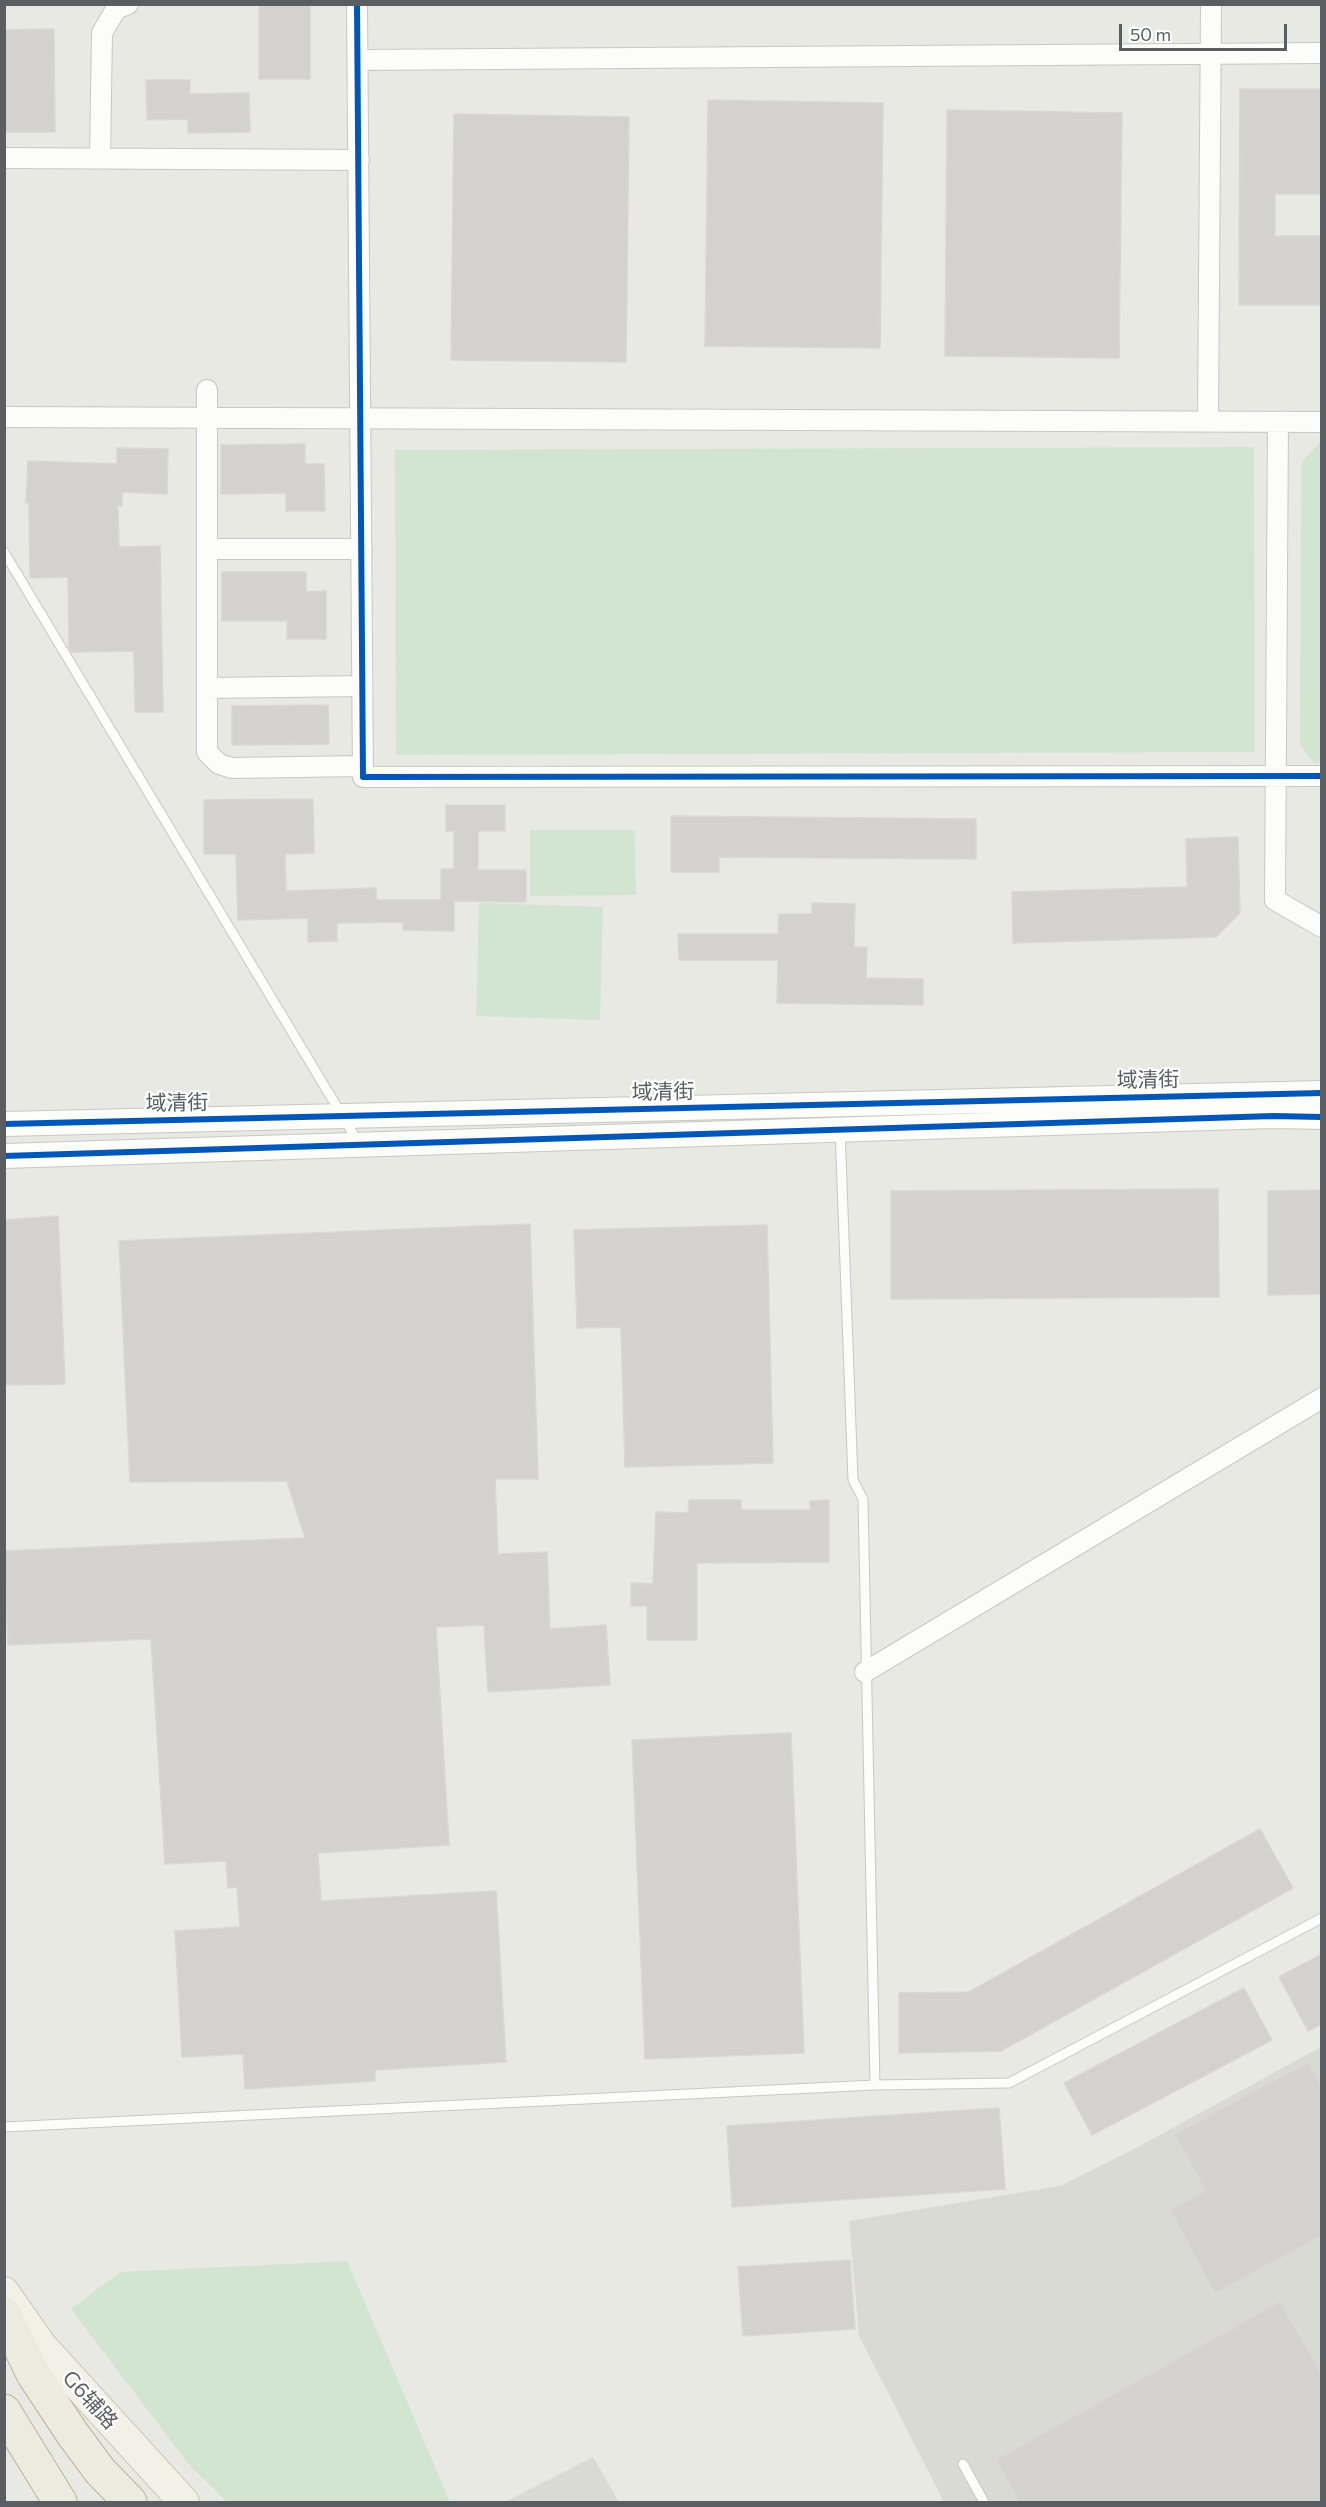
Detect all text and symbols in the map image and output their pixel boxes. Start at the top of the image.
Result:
scale bar [1122,12,1290,50]
text: 50 m [1130,23,1171,45]
street label: 域清街 [1116,1067,1180,1093]
street label: 域清街 [631,1079,695,1105]
street label: 域清街 [145,1090,209,1116]
street label: G6辅路 [57,2366,123,2434]

